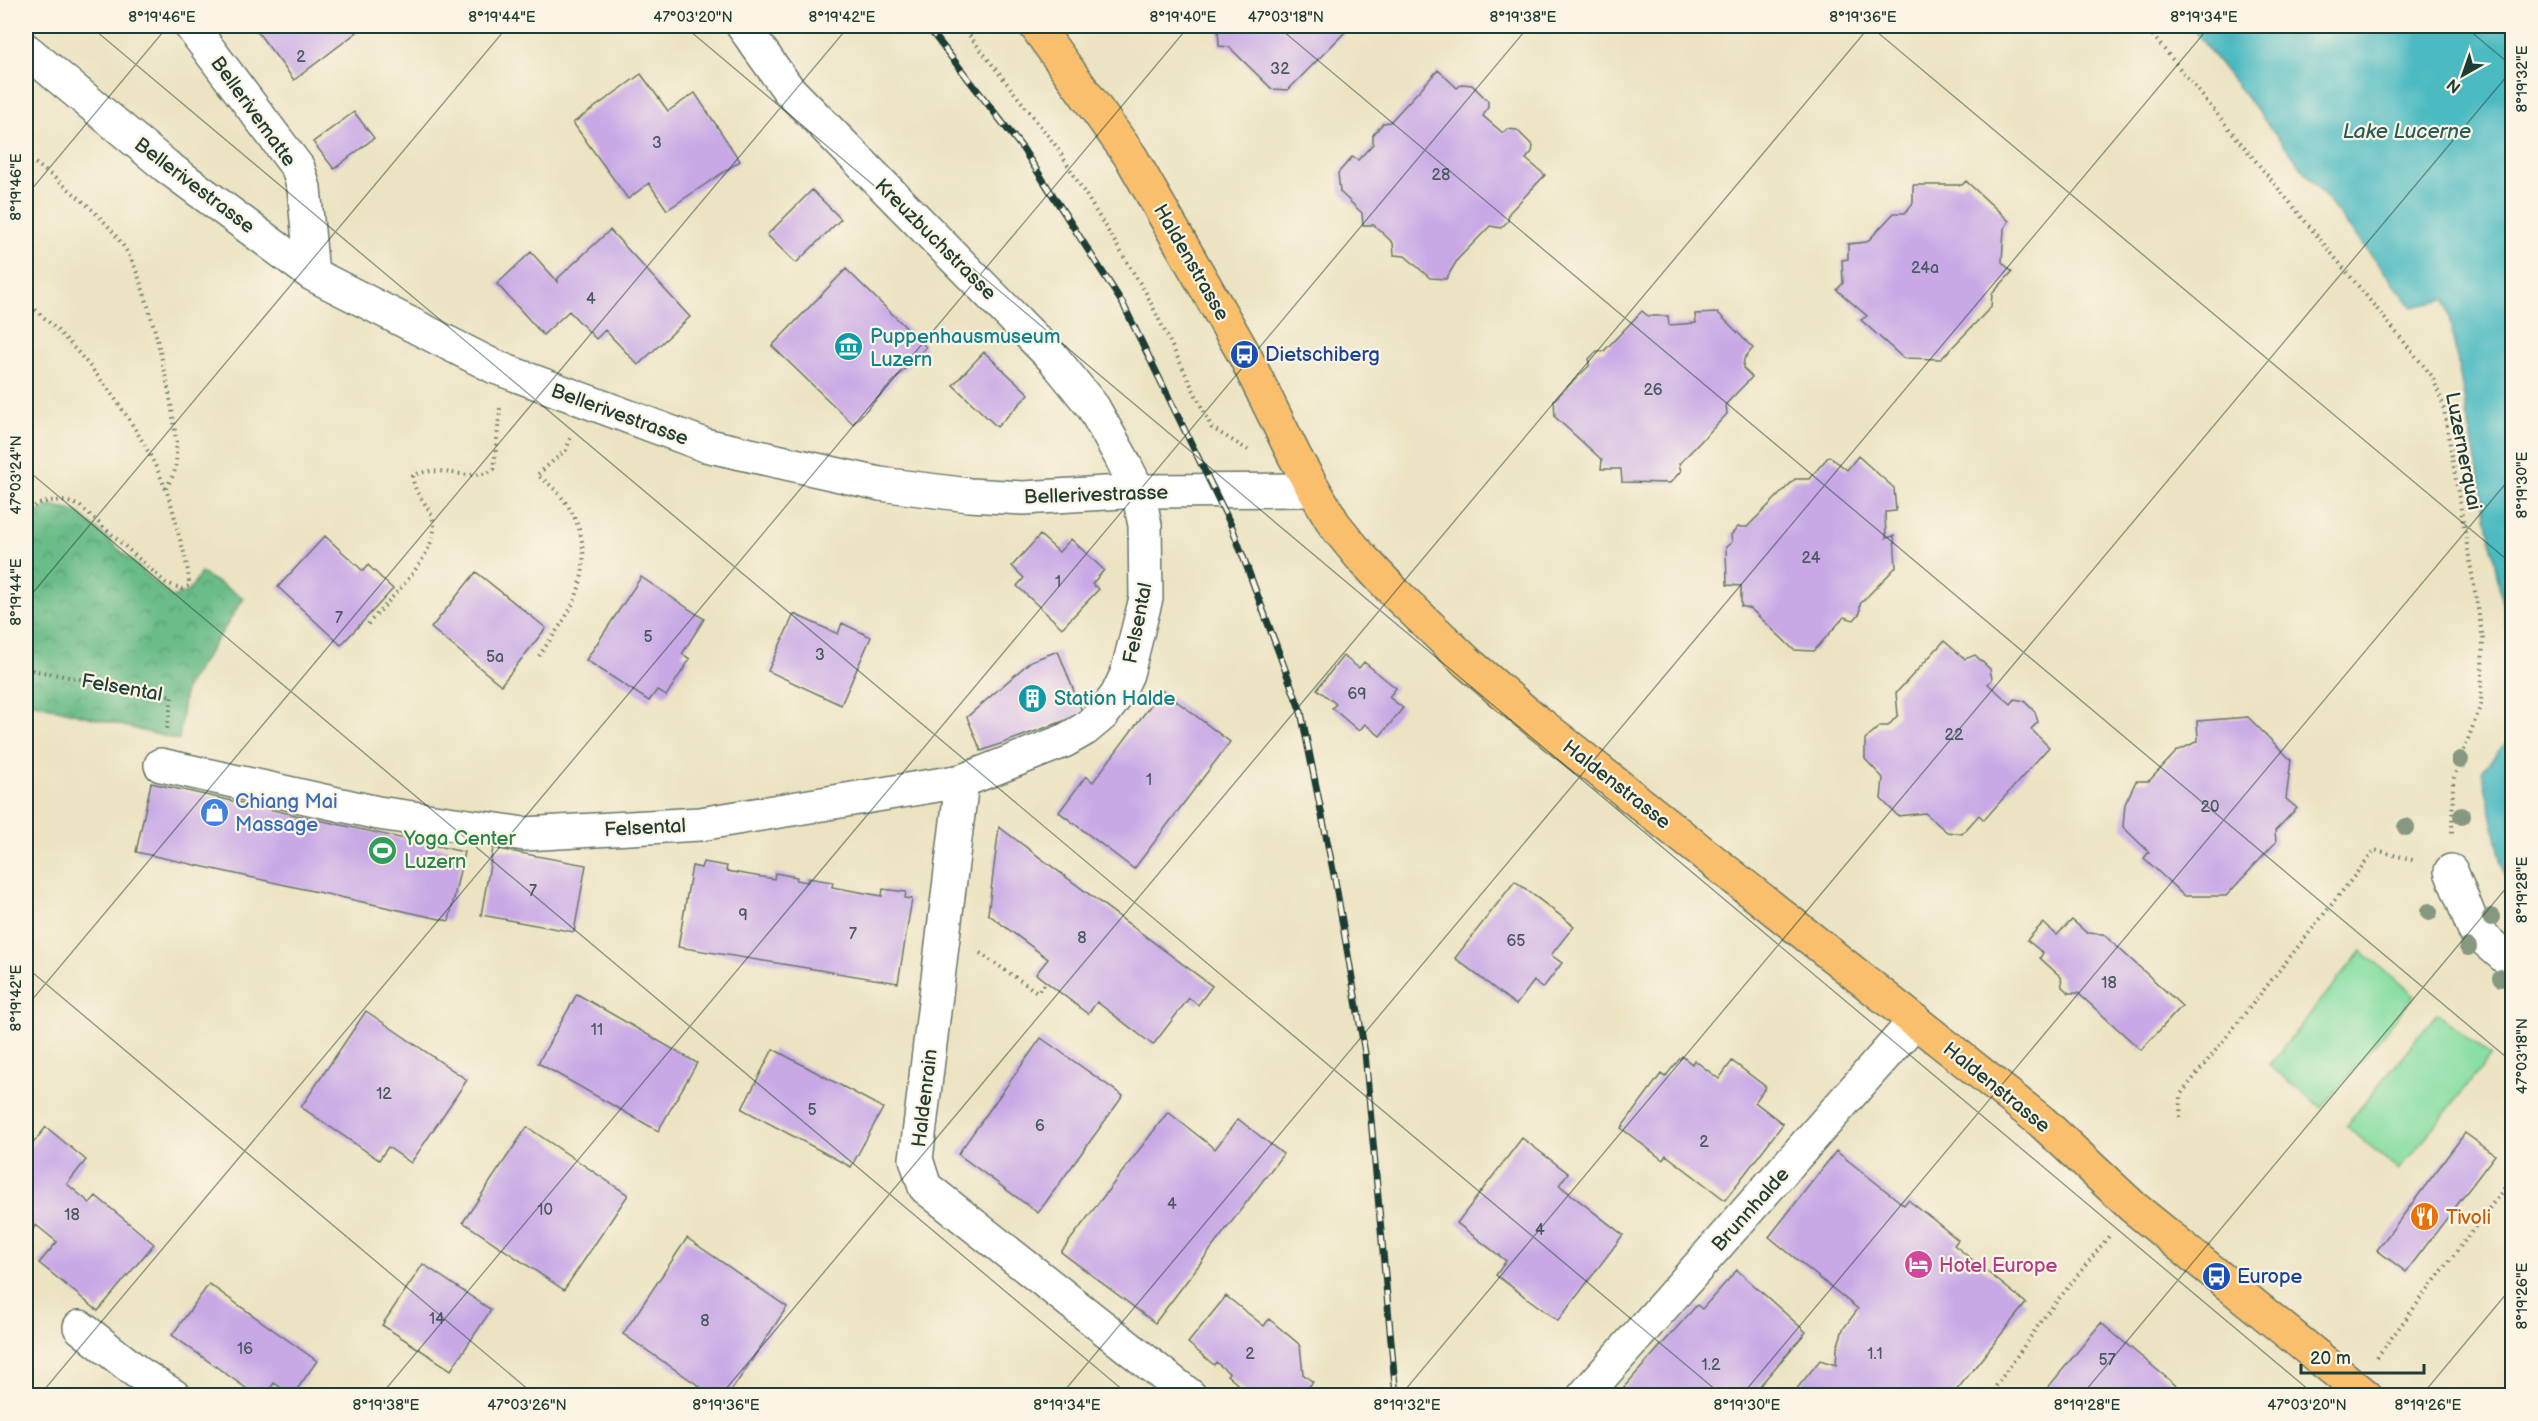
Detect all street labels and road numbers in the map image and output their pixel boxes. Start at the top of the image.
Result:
street label: Bellerivematte [205,52,301,171]
street label: Bellerivestrasse [129,133,259,239]
street label: Kreuzbuchstrasse [870,174,1001,306]
street label: Haldenstrasse [1148,200,1234,325]
street label: Bellerivestrasse [548,379,692,451]
street label: Luzernerquai [2440,390,2486,512]
street label: Bellerivestrasse [1023,480,1169,510]
street label: Felsental [1118,581,1158,666]
street label: Felsental [79,669,164,707]
street label: Haldenstrasse [1557,735,1675,835]
street label: Felsental [603,814,687,842]
street label: Haldenstrasse [1938,1037,2055,1138]
street label: Haldenrain [907,1048,943,1149]
street label: Brunnhalde [1707,1163,1795,1257]

